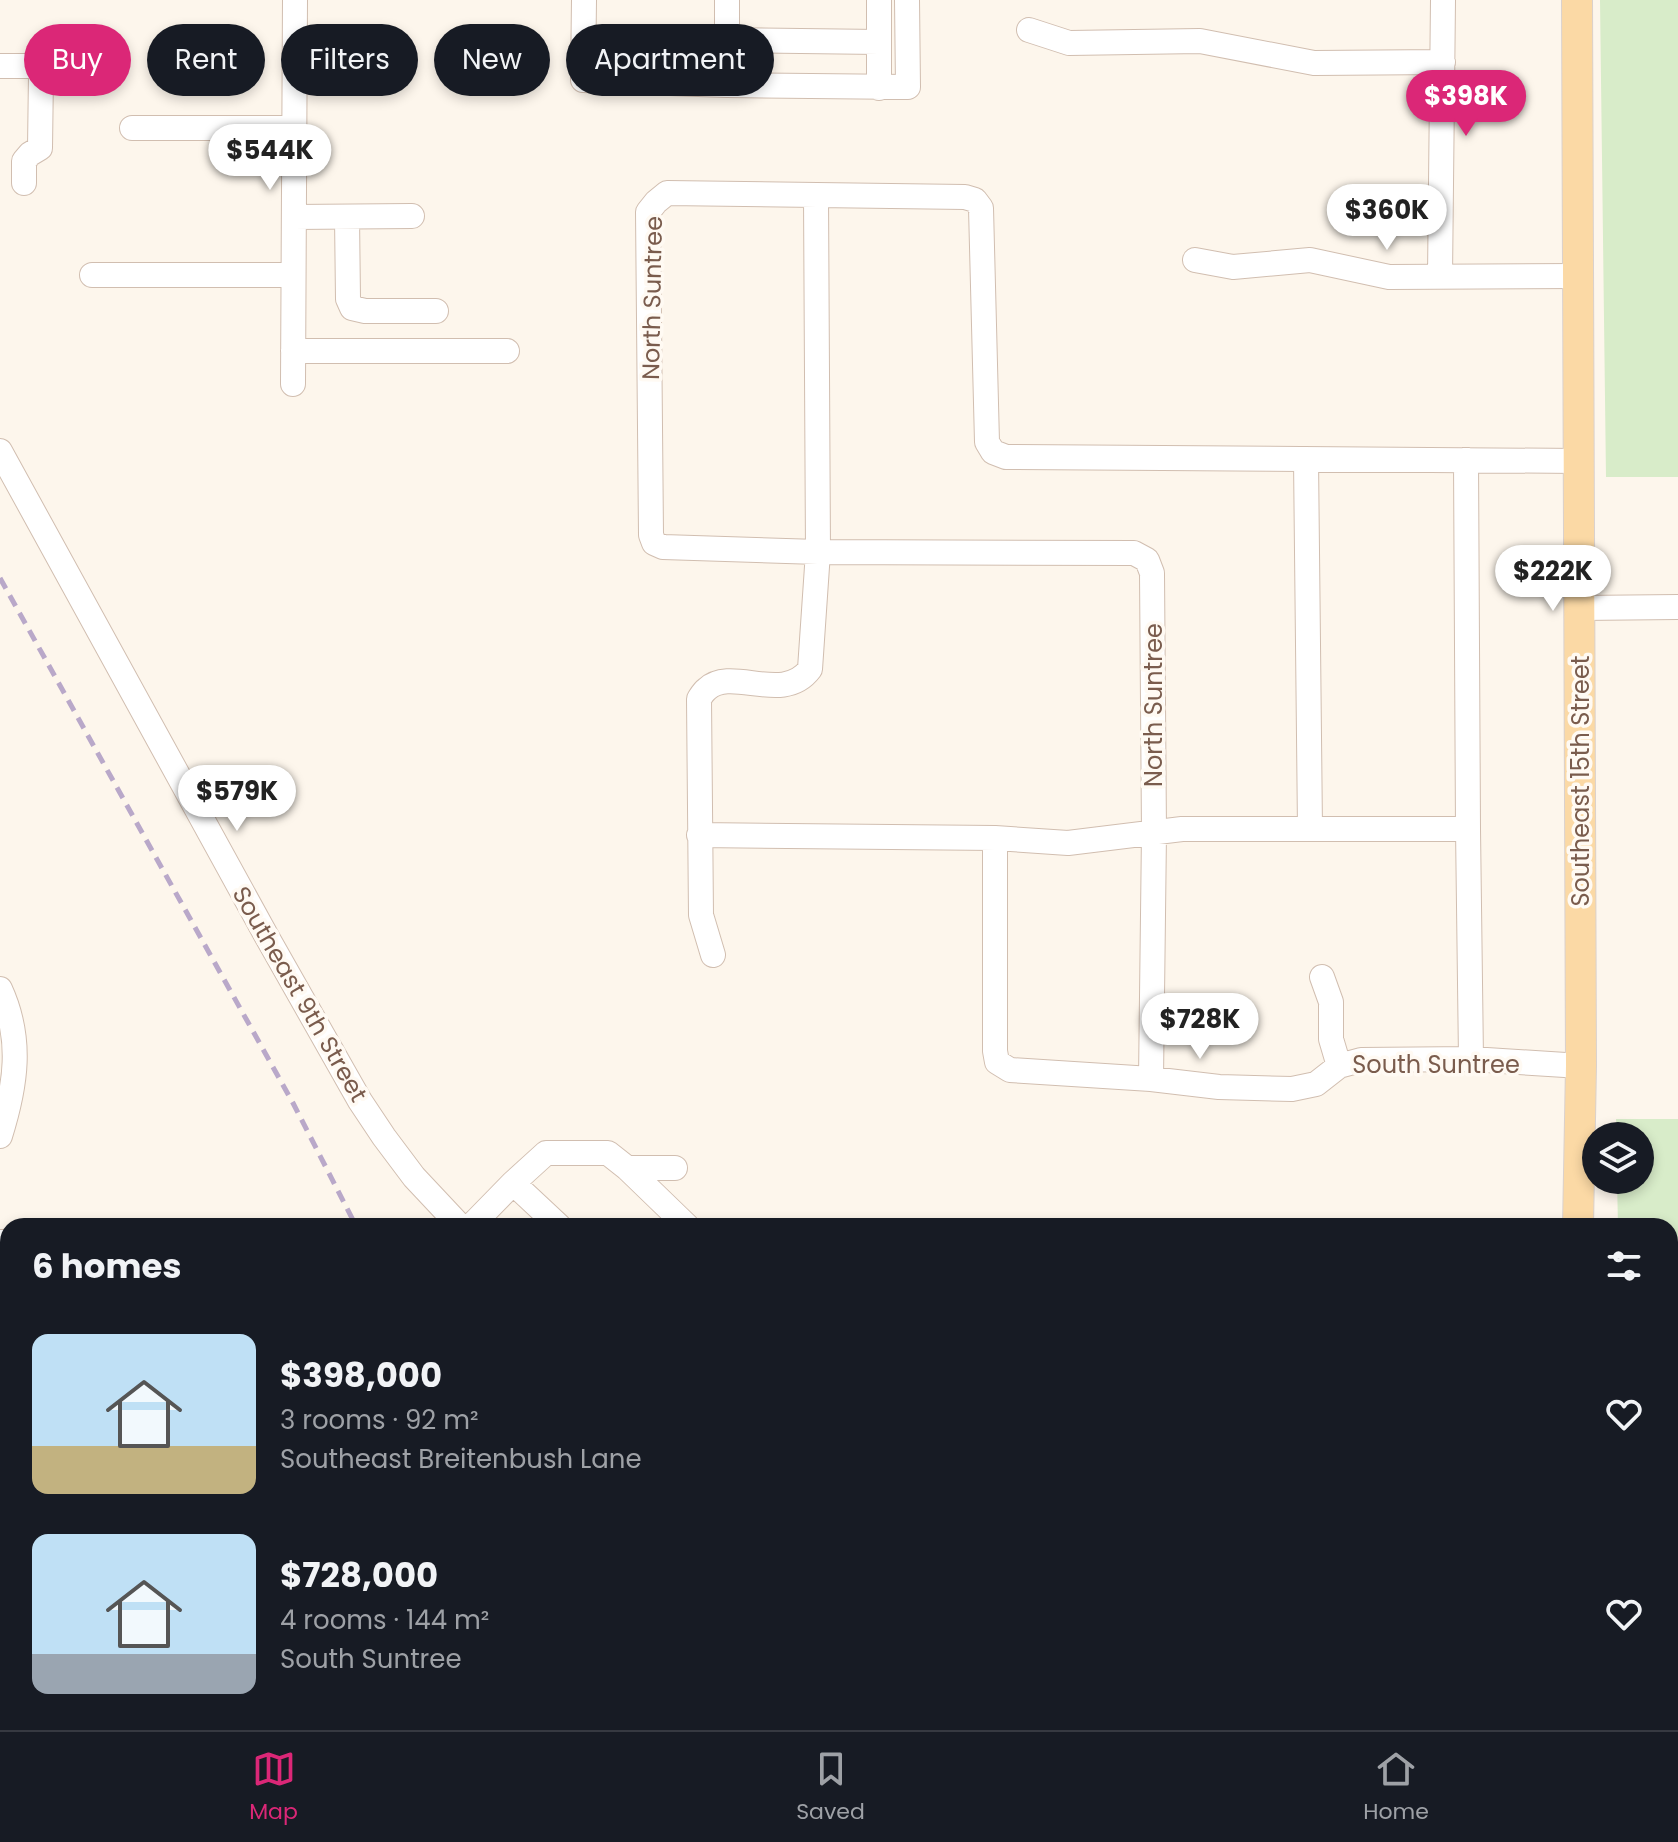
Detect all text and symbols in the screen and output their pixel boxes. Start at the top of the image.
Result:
chip: Buy [24,24,131,96]
chip: Rent [147,24,265,96]
chip: Filters [281,24,418,96]
chip: New [434,24,550,96]
chip: Apartment [566,24,774,96]
pin: $398K [1410,70,1522,138]
text: $398K [1424,78,1508,114]
pin: $544K [214,124,326,192]
text: $544K [226,132,314,168]
pin: $360K [1331,184,1443,252]
text: $360K [1345,192,1429,228]
street label: North Suntree [634,216,670,380]
pin: $222K [1497,545,1609,613]
text: $222K [1513,553,1593,589]
street label: North Suntree [1137,623,1170,787]
street label: Southeast 15th Street [1564,655,1597,907]
pin: $579K [181,765,293,833]
text: $579K [196,773,278,809]
street label: Southeast 9th Street [225,880,375,1108]
pin: $728K [1144,993,1256,1061]
text: $728K [1160,1001,1240,1037]
street label: South Suntree [1352,1048,1520,1081]
map controls [1582,1122,1654,1194]
button: layers [1582,1122,1654,1194]
text: 6 homes [32,1242,181,1290]
icon: filters [1602,1244,1646,1288]
text: $398,000 [280,1351,442,1399]
icon: home [96,1366,192,1462]
icon: heart [1602,1392,1646,1436]
text: 3 rooms · 92 m² [280,1402,479,1438]
text: Southeast Breitenbush Lane [280,1441,642,1477]
text: $728,000 [280,1551,438,1599]
icon: home [96,1566,192,1662]
icon: heart [1602,1592,1646,1636]
text: 4 rooms · 144 m² [280,1602,489,1638]
text: South Suntree [280,1641,462,1677]
tab: Map [249,1747,298,1828]
tab: Saved [796,1747,865,1828]
tab: Home [1363,1747,1429,1828]

